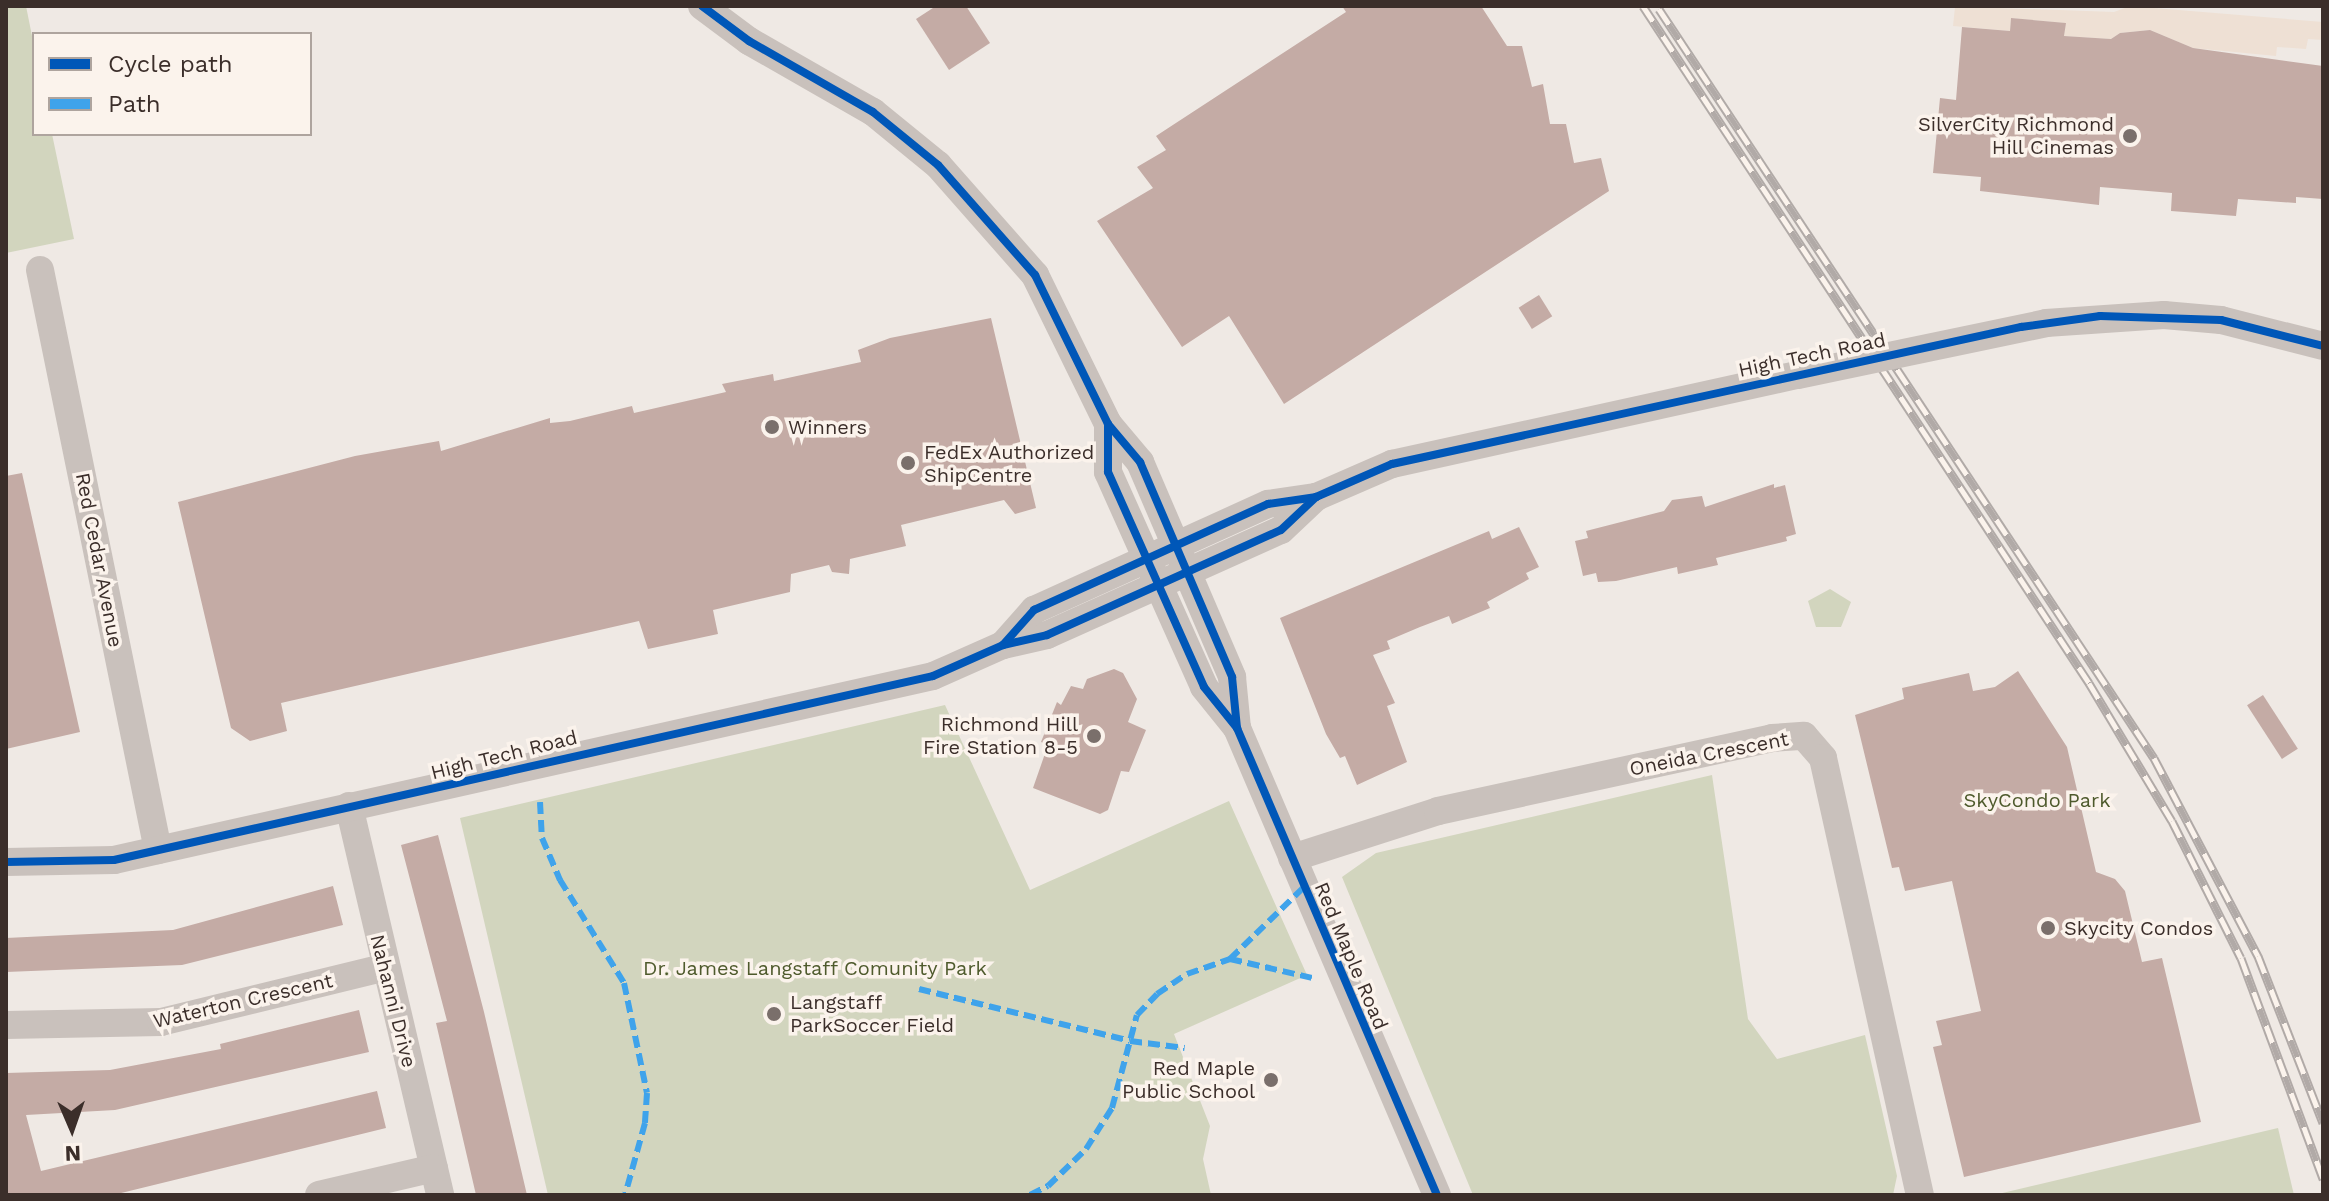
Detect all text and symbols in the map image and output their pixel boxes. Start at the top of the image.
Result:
legend [32,32,312,136]
text: Cycle path [108,50,233,78]
text: Path [108,90,161,118]
place label: SilverCity Richmond Hill Cinemas [1918,112,2114,159]
marker: SilverCity Richmond Hill Cinemas [2121,127,2139,145]
street label: High Tech Road [1736,328,1888,382]
place label: Winners [788,415,867,439]
marker: Winners [763,418,781,436]
place label: FedEx Authorized ShipCentre [924,440,1096,487]
marker: FedEx Authorized ShipCentre [899,454,917,472]
street label: Red Cedar Avenue [70,470,128,650]
place label: Richmond Hill Fire Station 8-5 [923,712,1078,759]
street label: High Tech Road [428,725,580,785]
marker: Richmond Hill Fire Station 8-5 [1085,727,1103,745]
street label: Oneida Crescent [1627,727,1791,781]
park label: SkyCondo Park [1964,788,2110,812]
street label: Red Maple Road [1309,879,1393,1033]
place label: Skycity Condos [2064,916,2214,940]
marker: Skycity Condos [2039,919,2057,937]
street label: Nahanni Drive [365,932,421,1070]
park label: Dr. James Langstaff Comunity Park [642,956,988,980]
street label: Waterton Crescent [151,969,335,1033]
place label: Langstaff ParkSoccer Field [790,990,954,1037]
marker: Langstaff ParkSoccer Field [765,1005,783,1023]
place label: Red Maple Public School [1122,1056,1255,1103]
marker: Red Maple Public School [1262,1071,1280,1089]
north arrow [32,1089,112,1169]
text: N [64,1141,81,1166]

